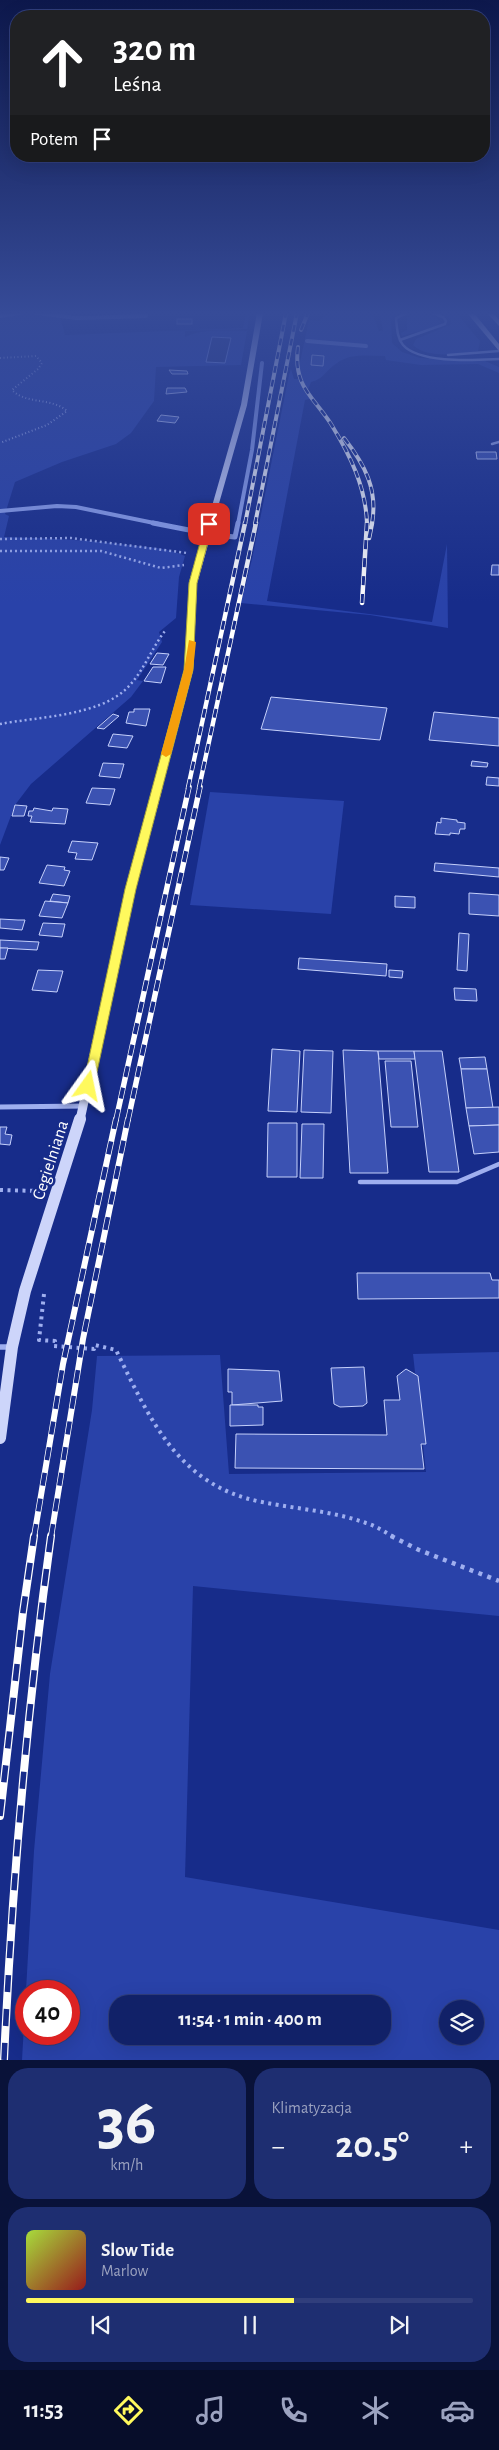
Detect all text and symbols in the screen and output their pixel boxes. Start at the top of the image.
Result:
icon: ahead [30,30,95,95]
text: 320 m [113,32,196,67]
text: Leśna [113,73,162,95]
icon: arrive [88,125,116,153]
text: Potem [30,130,78,149]
pin [188,503,230,545]
icon: arrive [195,510,223,538]
position arrow [61,1059,113,1111]
street label: Cegielniana [30,1118,72,1202]
speed limit sign: 40 [15,1980,80,2045]
map controls [439,2000,484,2045]
button: layers [439,2000,484,2045]
text: 11:54 · 1 min · 400 m [178,2010,322,2029]
text: 36 [97,2091,156,2156]
text: Klimatyzacja [272,2100,352,2116]
text: 20.5° [335,2127,409,2165]
text: − [272,2133,285,2161]
text: + [460,2133,473,2161]
text: km/h [110,2157,143,2173]
text: Slow Tide [101,2241,174,2260]
text: Marlow [101,2263,148,2279]
icon: previous [87,2311,115,2339]
icon: pause [236,2311,264,2339]
icon: next [385,2311,413,2339]
icon: directions [111,2393,146,2428]
icon: music [193,2393,228,2428]
icon: phone [276,2393,311,2428]
icon: climate [358,2393,393,2428]
icon: car [440,2393,475,2428]
text: 11:53 [24,2399,64,2421]

